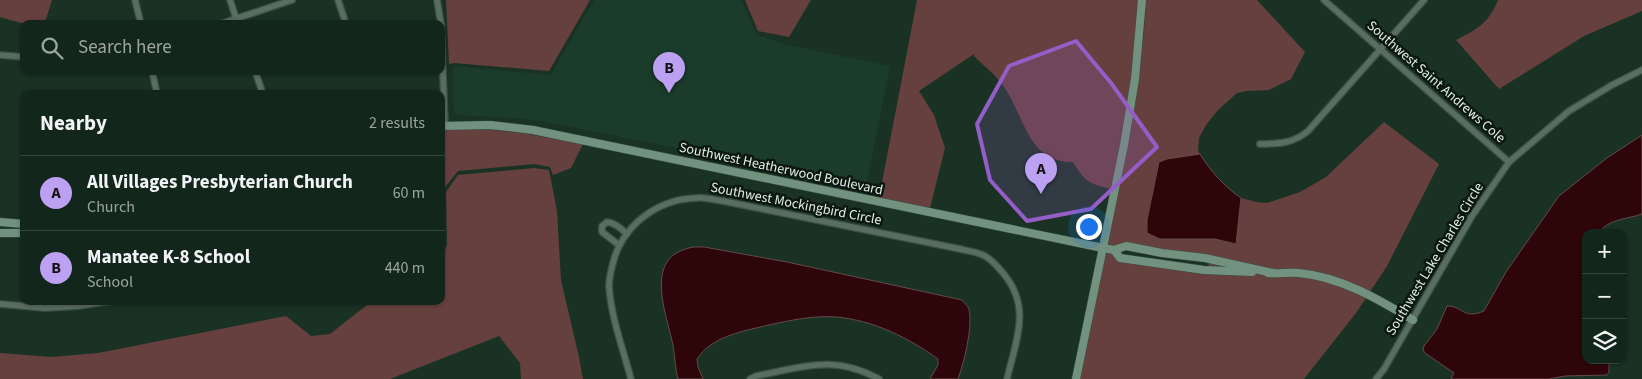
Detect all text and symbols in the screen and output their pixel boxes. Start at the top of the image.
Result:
street label: Southwest Saint Andrews Cole [1362,16,1510,148]
search box [20,20,445,75]
icon: search [38,34,66,62]
text: Search here [78,34,172,61]
pin: B [653,52,685,93]
text: Nearby [40,108,107,138]
text: 2 results [369,112,425,134]
street label: Southwest Heatherwood Boulevard [677,138,885,200]
pin: A [1025,153,1057,194]
text: All Villages Presbyterian Church [87,169,353,196]
street label: Southwest Mockingbird Circle [709,178,883,230]
street label: Southwest Lake Charles Circle [1381,179,1489,339]
text: A [51,182,61,204]
text: 60 m [393,182,425,204]
text: Church [87,196,135,218]
your location [1076,214,1102,240]
map controls [1582,229,1627,364]
button: + [1582,229,1627,274]
text: Manatee K-8 School [87,244,250,271]
text: B [51,257,61,279]
text: 440 m [385,257,425,279]
text: School [87,271,133,293]
button: − [1582,274,1627,319]
button: layers [1582,319,1627,364]

